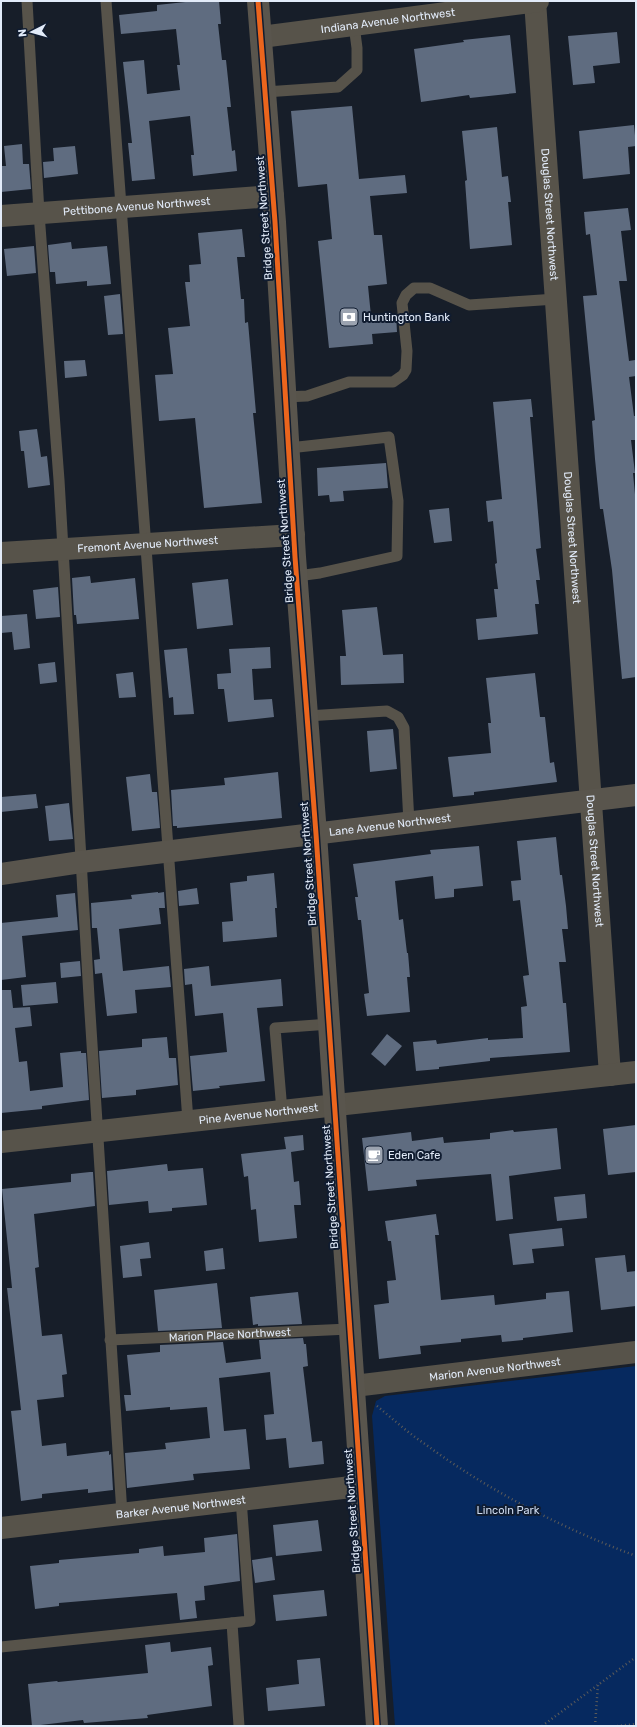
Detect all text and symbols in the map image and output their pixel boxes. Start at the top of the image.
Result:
street label: Indiana Avenue Northwest [320,6,457,36]
north arrow [12,12,52,52]
text: N [16,28,29,38]
street label: Douglas Street Northwest [538,148,561,282]
street label: Bridge Street Northwest [254,155,275,280]
street label: Pettibone Avenue Northwest [63,195,211,218]
bank icon: Huntington Bank [338,306,360,328]
place label: Huntington Bank [363,311,450,324]
street label: Douglas Street Northwest [561,471,583,605]
street label: Bridge Street Northwest [275,478,296,603]
street label: Fremont Avenue Northwest [77,534,219,555]
street label: Douglas Street Northwest [583,794,606,928]
street label: Bridge Street Northwest [298,801,319,926]
street label: Lane Avenue Northwest [328,811,452,839]
street label: Pine Avenue Northwest [198,1101,320,1127]
street label: Bridge Street Northwest [320,1124,341,1249]
cafe icon: Eden Cafe [363,1144,385,1166]
place label: Eden Cafe [388,1149,440,1162]
street label: Marion Place Northwest [169,1326,292,1344]
street label: Marion Avenue Northwest [429,1355,562,1384]
street label: Bridge Street Northwest [342,1448,363,1573]
street label: Barker Avenue Northwest [115,1493,247,1522]
park label: Lincoln Park [477,1504,540,1517]

